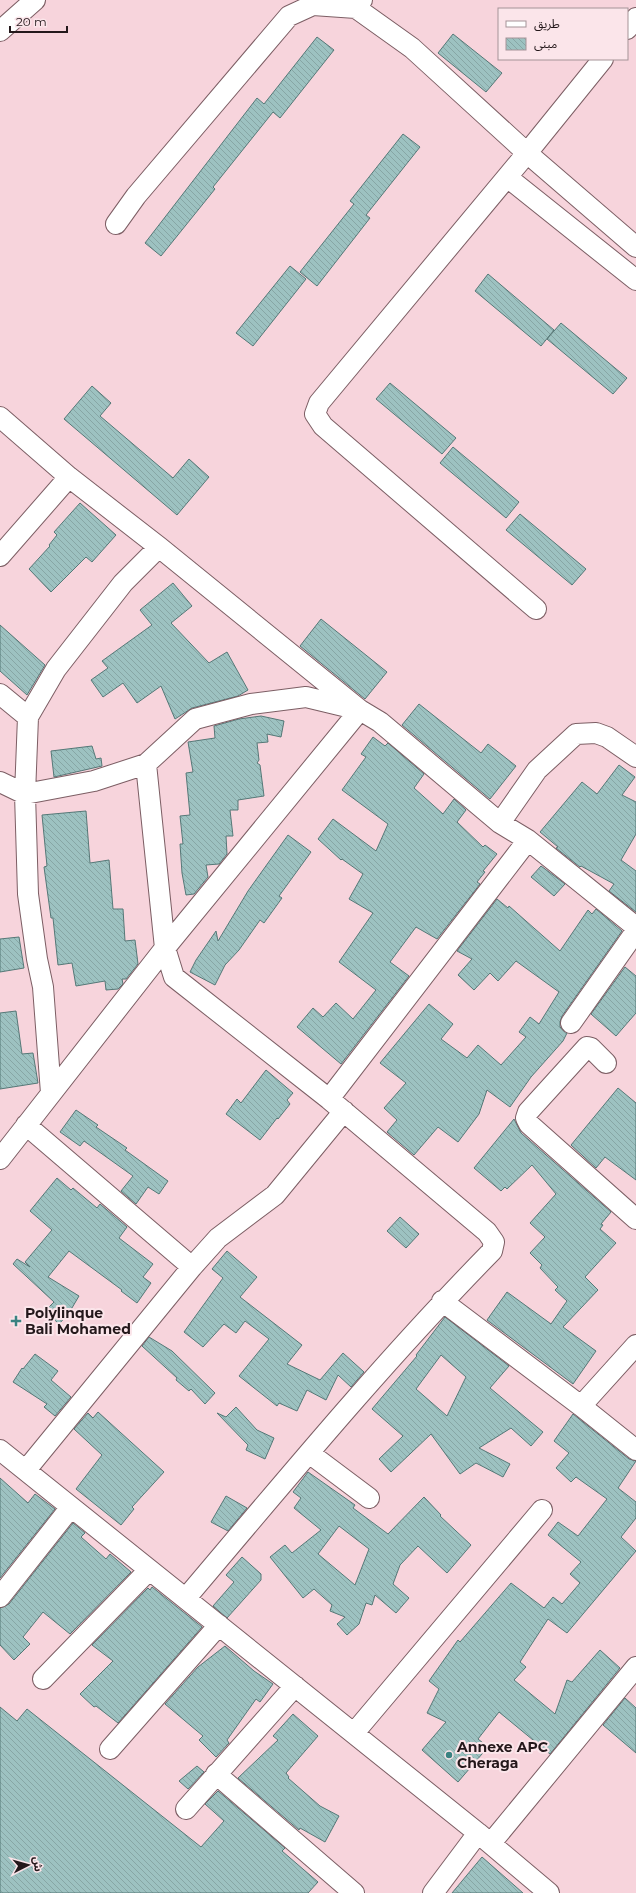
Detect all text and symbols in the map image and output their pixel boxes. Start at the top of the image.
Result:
scale bar [10,8,67,34]
legend [498,8,628,60]
text: 20 m [16,14,47,29]
text: طريق [534,16,560,32]
text: مبنى [534,36,557,51]
place label: Polylinque Bali Mohamed [25,1304,131,1338]
marker: Polylinque Bali Mohamed [10,1315,22,1327]
place label: Annexe APC Cheraga [456,1738,548,1772]
marker: Annexe APC Cheraga [444,1750,454,1760]
north arrow [8,1845,48,1885]
text: ش [30,1856,46,1872]

